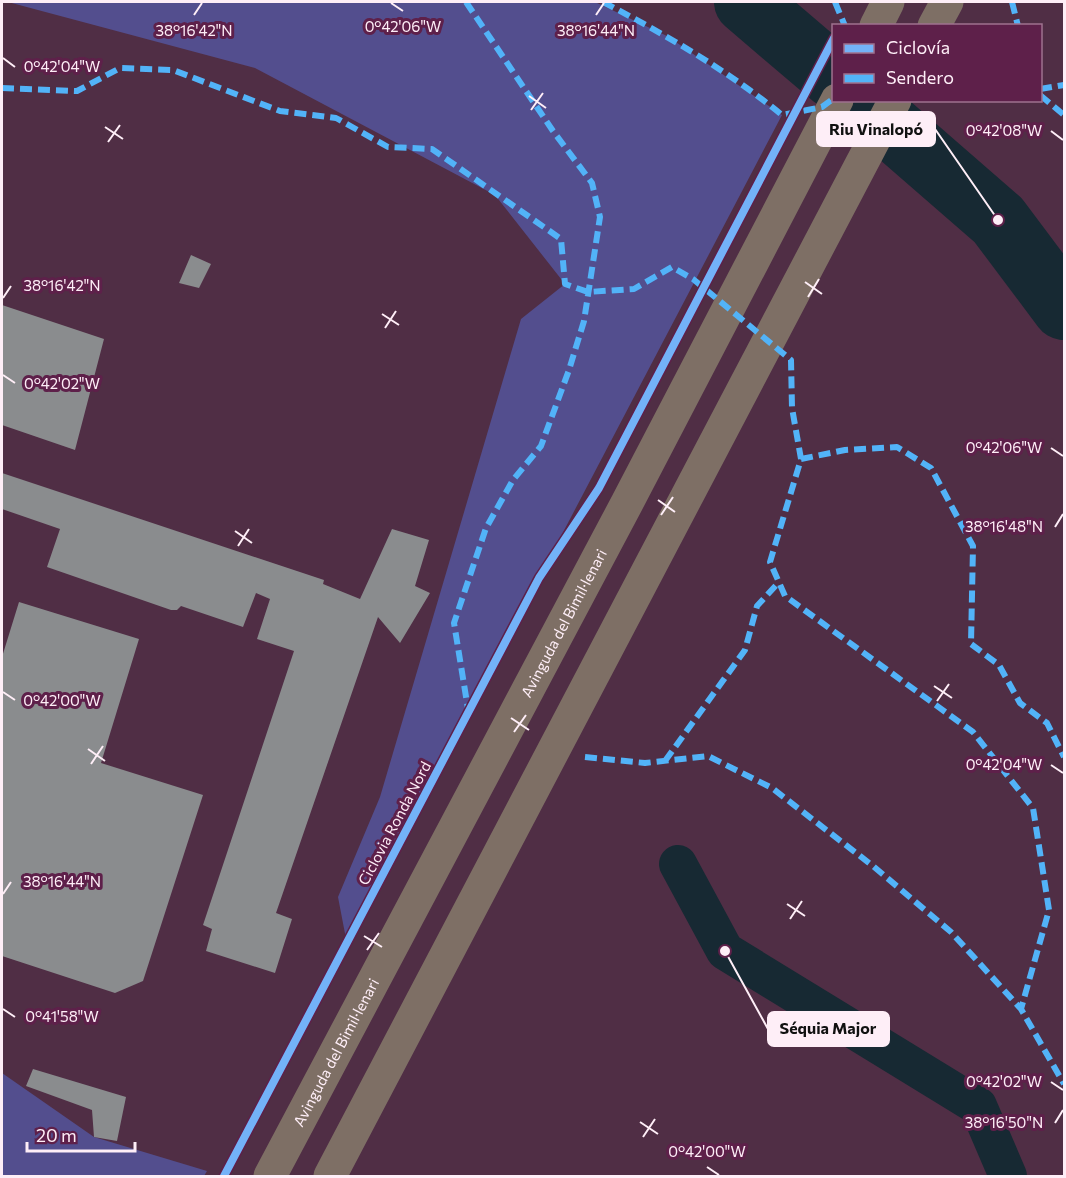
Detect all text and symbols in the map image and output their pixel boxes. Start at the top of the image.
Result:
text: 0°42'06"W [365,17,441,35]
text: 38°16'42"N [155,21,233,39]
text: 38°16'44"N [557,21,635,39]
legend [832,24,1042,102]
text: Ciclovía [886,36,950,58]
text: 0°42'04"W [24,57,100,75]
text: Sendero [886,66,954,88]
callout: Riu Vinalopó [817,112,935,146]
text: Riu Vinalopó [829,119,924,138]
text: 0°42'08"W [966,121,1042,139]
text: 38°16'42"N [23,276,101,294]
text: 0°42'02"W [24,374,100,392]
text: 0°42'06"W [966,438,1042,456]
text: 38°16'48"N [965,517,1043,535]
street label: Avinguda del Bimil·lenari [517,546,610,700]
text: 0°42'00"W [23,691,101,709]
text: 0°42'04"W [966,755,1042,773]
street label: Ciclovia Ronda Nord [354,758,434,888]
text: 38°16'44"N [23,872,101,890]
street label: Avinguda del Bimil·lenari [289,975,382,1129]
text: 0°41'58"W [25,1007,99,1025]
callout: Séquia Major [768,1012,889,1046]
text: Séquia Major [780,1018,877,1037]
text: 0°42'02"W [966,1072,1042,1090]
text: 38°16'50"N [965,1113,1043,1131]
scale bar [27,1115,135,1153]
text: 20 m [36,1124,77,1146]
text: 0°42'00"W [668,1142,746,1160]

